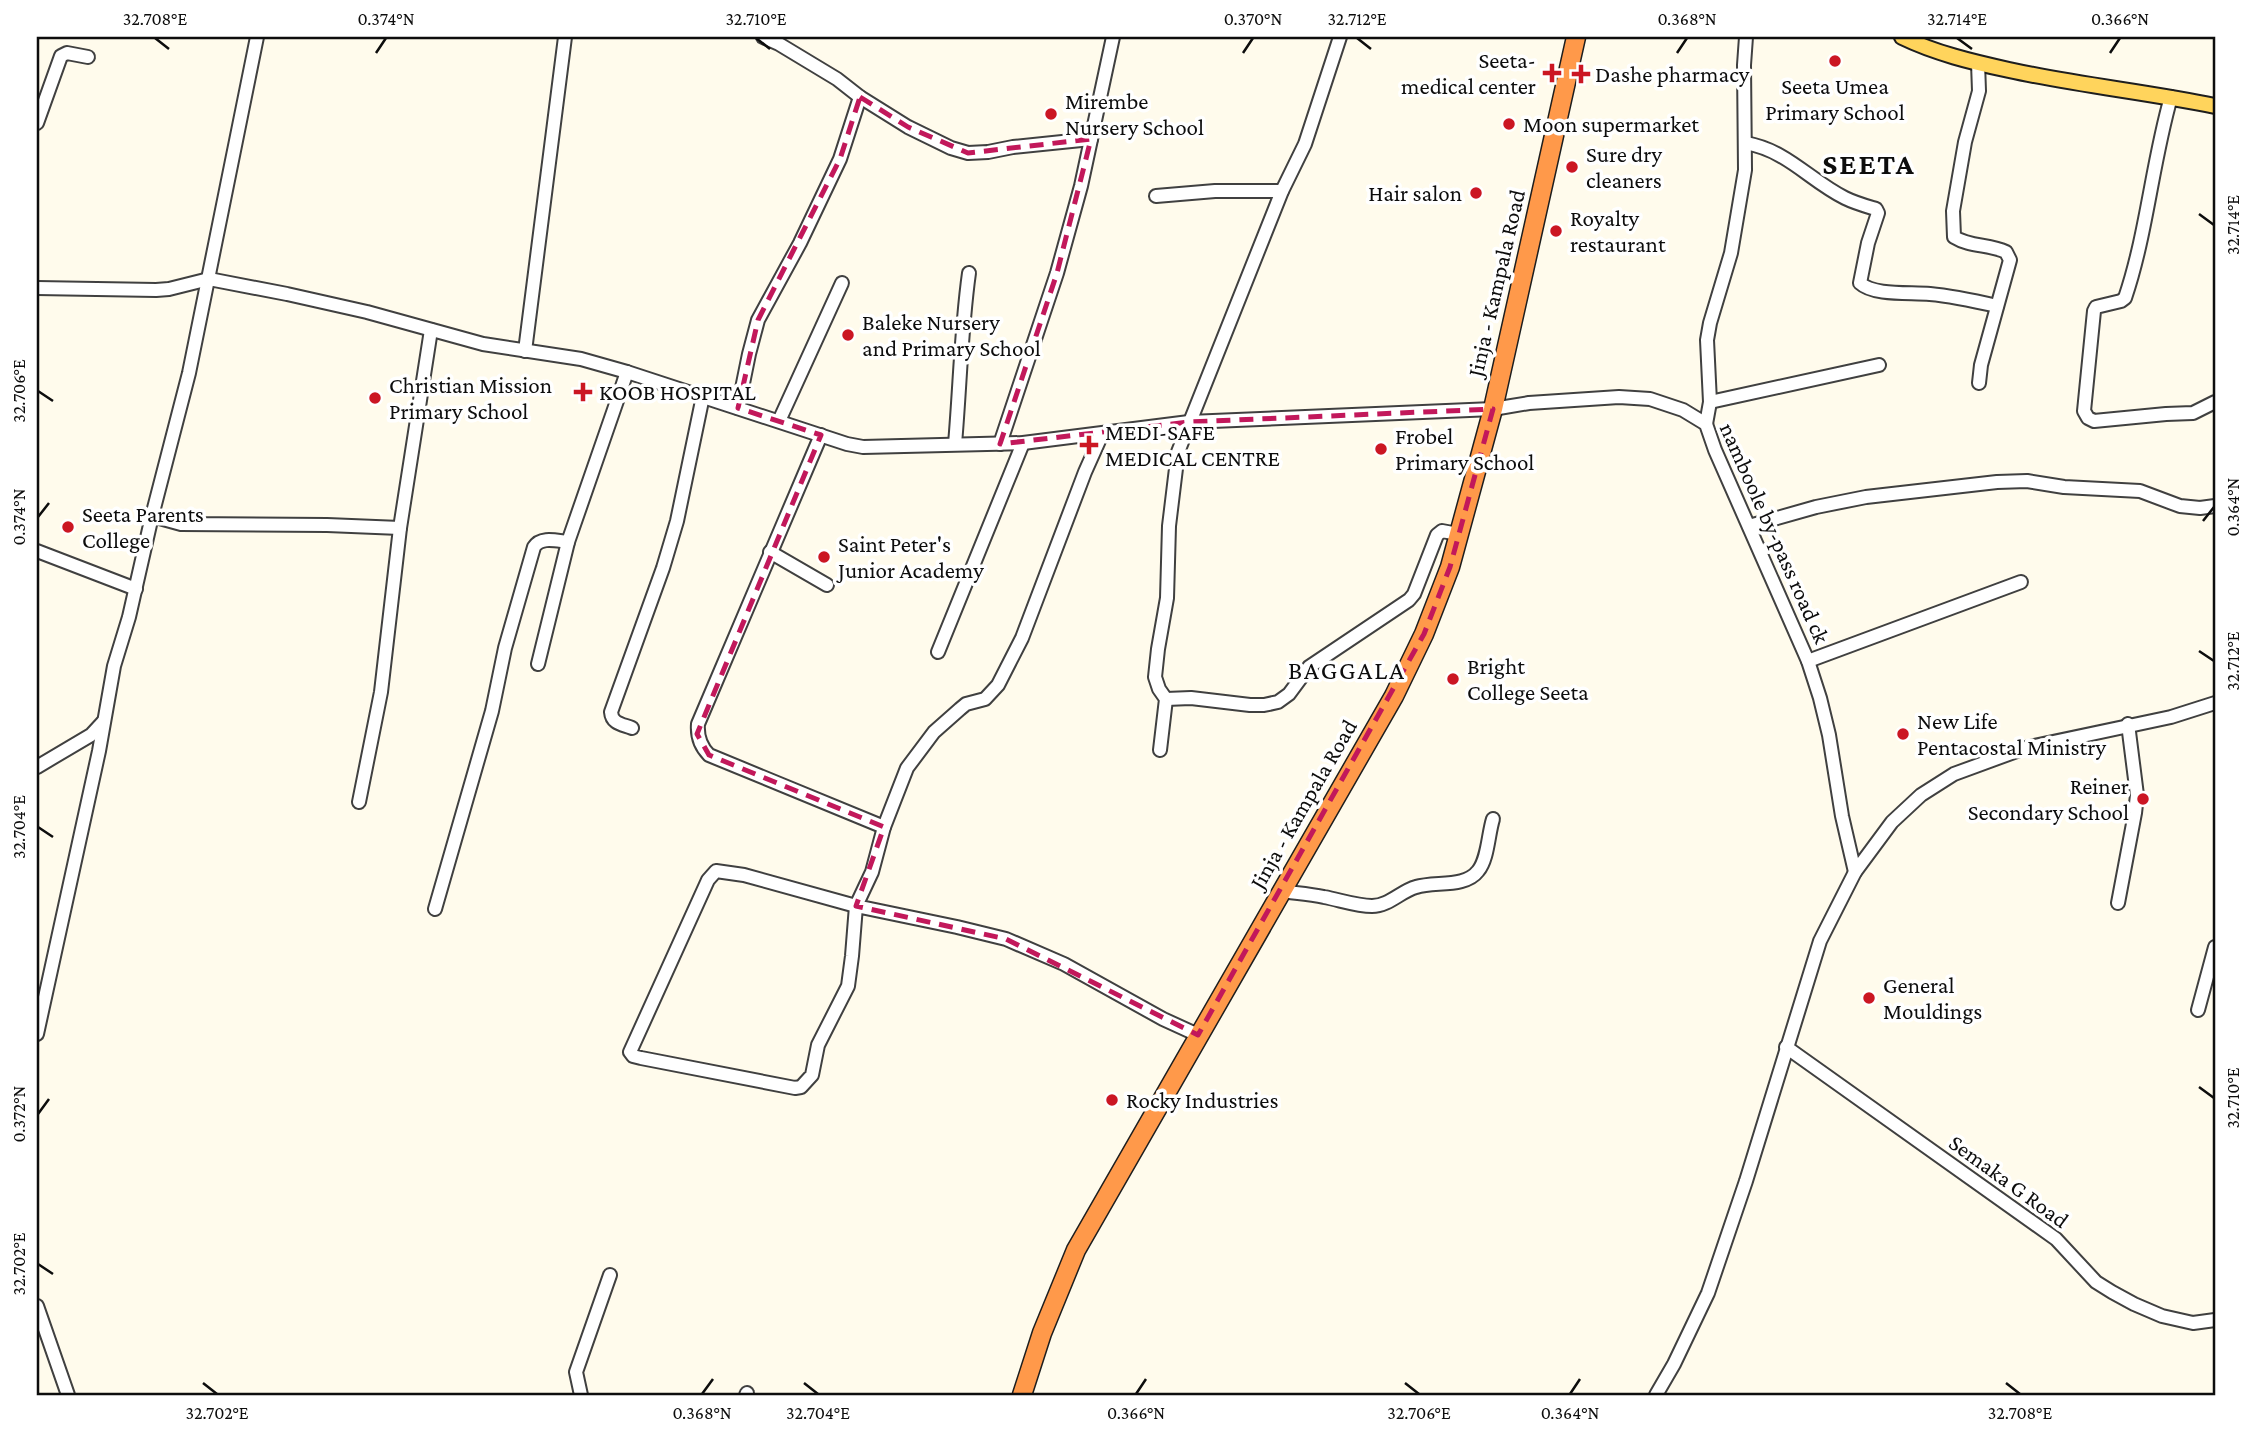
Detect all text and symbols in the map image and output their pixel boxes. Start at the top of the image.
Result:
text: 32.708°E [123,9,187,29]
text: 0.374°N [357,9,415,29]
text: 32.710°E [725,9,787,29]
text: 0.370°N [1224,9,1282,29]
text: 32.712°E [1327,9,1387,29]
text: 0.368°N [1657,9,1717,29]
text: 32.714°E [1927,9,1987,29]
text: 0.366°N [2091,9,2149,29]
place label: Seeta- medical center [1401,47,1536,99]
marker: Seeta Umea Primary School [1827,53,1843,69]
place label: Dashe pharmacy [1595,61,1750,87]
marker: Seeta- medical center [1542,63,1562,83]
marker: Dashe pharmacy [1573,66,1589,82]
place label: Seeta Umea Primary School [1765,73,1905,125]
place label: Mirembe Nursery School [1065,88,1204,140]
marker: Mirembe Nursery School [1043,106,1059,122]
place label: Moon supermarket [1523,111,1699,137]
marker: Moon supermarket [1501,116,1517,132]
place label: Sure dry cleaners [1586,141,1662,193]
district label: SEETA [1822,147,1916,180]
marker: Sure dry cleaners [1564,159,1580,175]
place label: Hair salon [1368,180,1462,206]
marker: Hair salon [1468,185,1484,201]
street label: Jinja - Kampala Road [1461,187,1530,381]
text: 32.714°E [2223,195,2243,255]
place label: Royalty restaurant [1570,205,1666,257]
marker: Royalty restaurant [1548,223,1564,239]
place label: Baleke Nursery and Primary School [862,309,1041,361]
marker: Baleke Nursery and Primary School [840,327,856,343]
text: 32.706°E [9,359,29,423]
place label: Christian Mission Primary School [389,372,552,424]
place label: KOOB HOSPITAL [599,379,756,405]
marker: KOOB HOSPITAL [573,382,593,402]
marker: Christian Mission Primary School [367,390,383,406]
place label: MEDI-SAFE MEDICAL CENTRE [1105,419,1280,471]
street label: namboole by-pass road ck [1715,419,1835,647]
place label: Frobel Primary School [1395,423,1534,475]
marker: MEDI-SAFE MEDICAL CENTRE [1079,435,1099,455]
marker: Frobel Primary School [1373,441,1389,457]
text: 0.364°N [2223,477,2243,536]
text: 0.374°N [9,488,29,546]
place label: Seeta Parents College [82,501,204,553]
marker: Seeta Parents College [60,519,76,535]
place label: Saint Peter's Junior Academy [836,531,984,583]
marker: Saint Peter's Junior Academy [816,549,832,565]
text: 32.712°E [2223,631,2243,691]
place label: Bright College Seeta [1467,653,1589,705]
district label: BAGGALA [1288,656,1406,685]
marker: Bright College Seeta [1445,671,1461,687]
place label: New Life Pentacostal Ministry [1917,708,2106,760]
street label: Jinja - Kampala Road [1243,715,1362,895]
marker: New Life Pentacostal Ministry [1895,726,1911,742]
place label: Reiner Secondary School [1968,773,2129,825]
marker: Reiner Secondary School [2135,791,2151,807]
text: 32.704°E [9,795,29,859]
place label: General Mouldings [1883,972,1982,1024]
marker: General Mouldings [1861,990,1877,1006]
text: 32.710°E [2223,1067,2243,1129]
text: 0.372°N [9,1085,29,1142]
place label: Rocky Industries [1126,1087,1278,1113]
marker: Rocky Industries [1104,1092,1120,1108]
street label: Semaka G Road [1944,1129,2074,1233]
text: 32.702°E [9,1232,29,1296]
text: 32.702°E [186,1403,249,1423]
text: 0.368°N [672,1403,732,1423]
text: 32.704°E [786,1403,850,1423]
text: 0.366°N [1107,1403,1165,1423]
text: 32.706°E [1387,1403,1451,1423]
text: 0.364°N [1541,1403,1600,1423]
text: 32.708°E [1988,1403,2052,1423]

